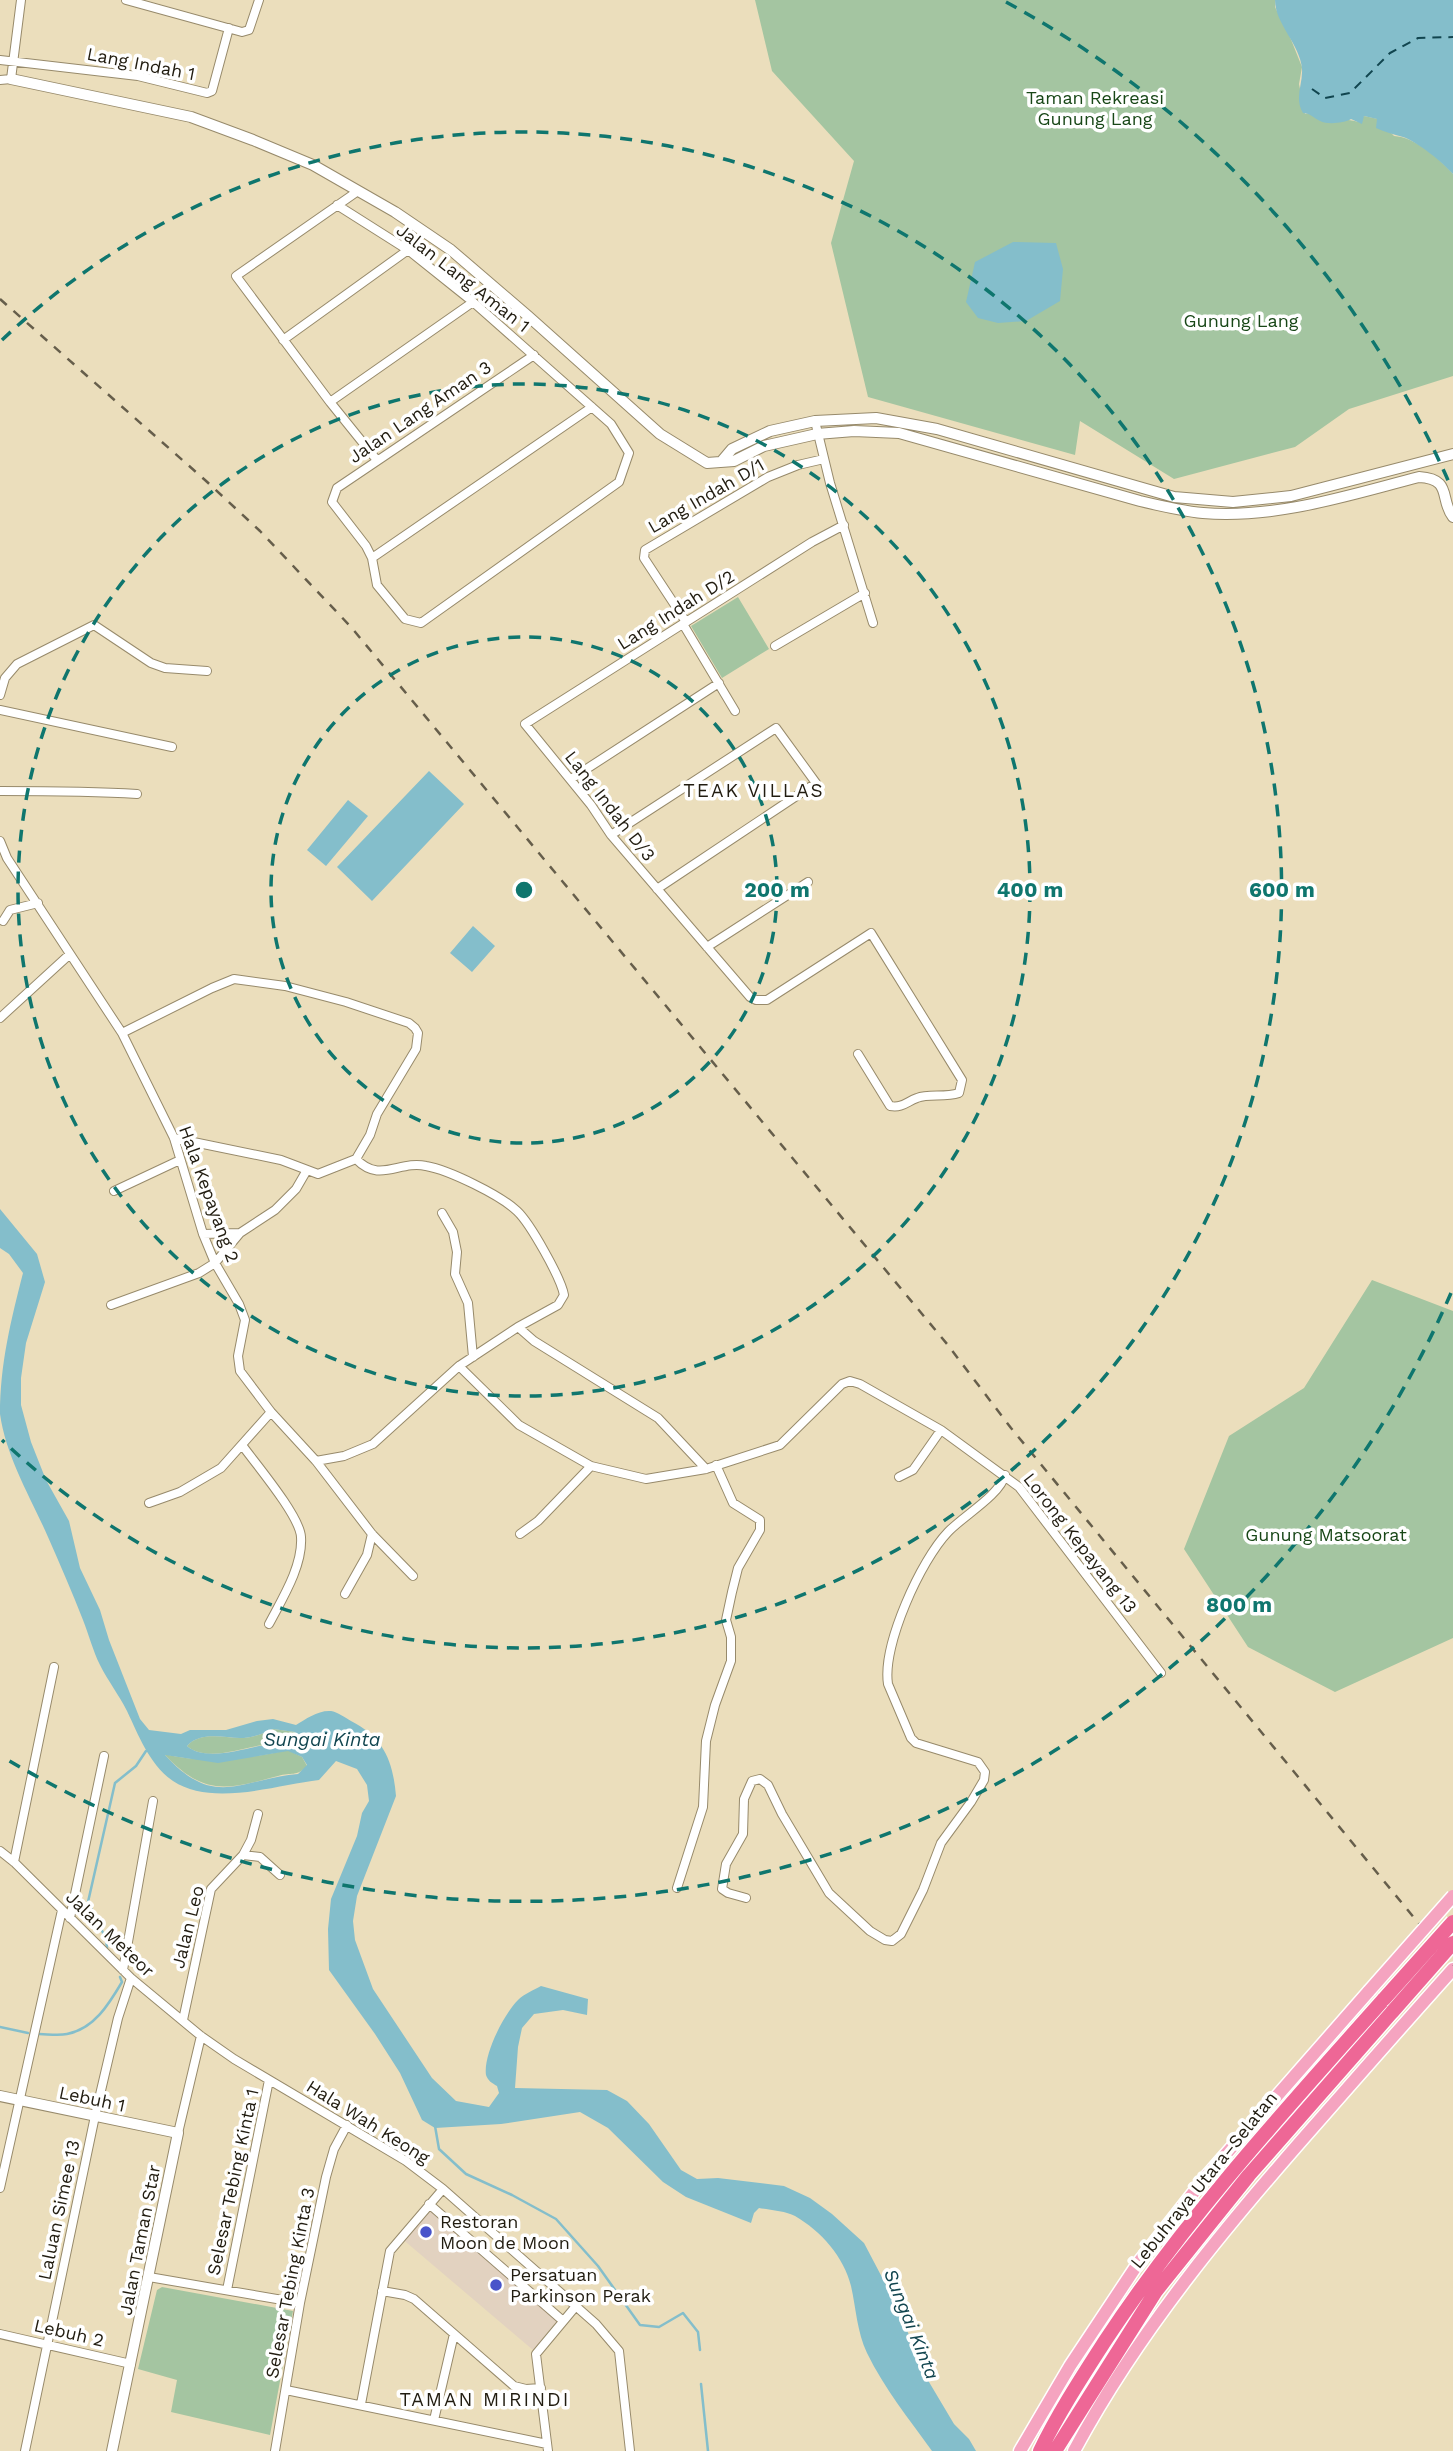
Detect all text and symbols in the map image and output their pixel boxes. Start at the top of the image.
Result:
street label: Lang Indah 1 [85,43,197,84]
park label: Taman Rekreasi Gunung Lang [1026,87,1164,129]
street label: Jalan Lang Aman 1 [393,219,534,336]
park label: Gunung Lang [1184,310,1299,331]
street label: Jalan Lang Aman 3 [345,356,495,467]
street label: Lang Indah D/1 [644,454,768,537]
street label: Lang Indah D/2 [613,565,738,654]
street label: Lang Indah D/3 [561,746,660,865]
district label: TEAK VILLAS [683,779,825,802]
text: 200 m [744,877,810,902]
text: 400 m [997,877,1063,902]
text: 600 m [1249,877,1315,902]
centre of rings [512,878,536,902]
street label: Hala Kepayang 2 [175,1123,244,1265]
street label: Lorong Kepayang 13 [1019,1469,1142,1617]
park label: Gunung Matsoorat [1245,1524,1407,1545]
text: 800 m [1206,1592,1272,1617]
water label: Sungai Kinta [263,1728,381,1751]
street label: Jalan Leo [167,1883,208,1971]
street label: Jalan Meteor [62,1886,159,1981]
street label: Hala Wah Keong [303,2075,434,2168]
street label: Lebuh 1 [57,2081,127,2116]
street label: Selesar Tebing Kinta 1 [202,2087,263,2277]
street label: Lebuhraya Utara–Selatan [1126,2087,1281,2272]
street label: Laluan Simee 13 [33,2138,84,2282]
street label: Jalan Taman Star [115,2163,164,2317]
street label: Selesar Tebing Kinta 3 [261,2186,318,2380]
place label: Restoran Moon de Moon [440,2211,570,2253]
marker: Restoran Moon de Moon [418,2224,434,2240]
place label: Persatuan Parkinson Perak [510,2264,651,2306]
water label: Sungai Kinta [879,2266,944,2383]
marker: Persatuan Parkinson Perak [488,2277,504,2293]
street label: Lebuh 2 [32,2314,106,2351]
district label: TAMAN MIRINDI [400,2388,570,2411]

